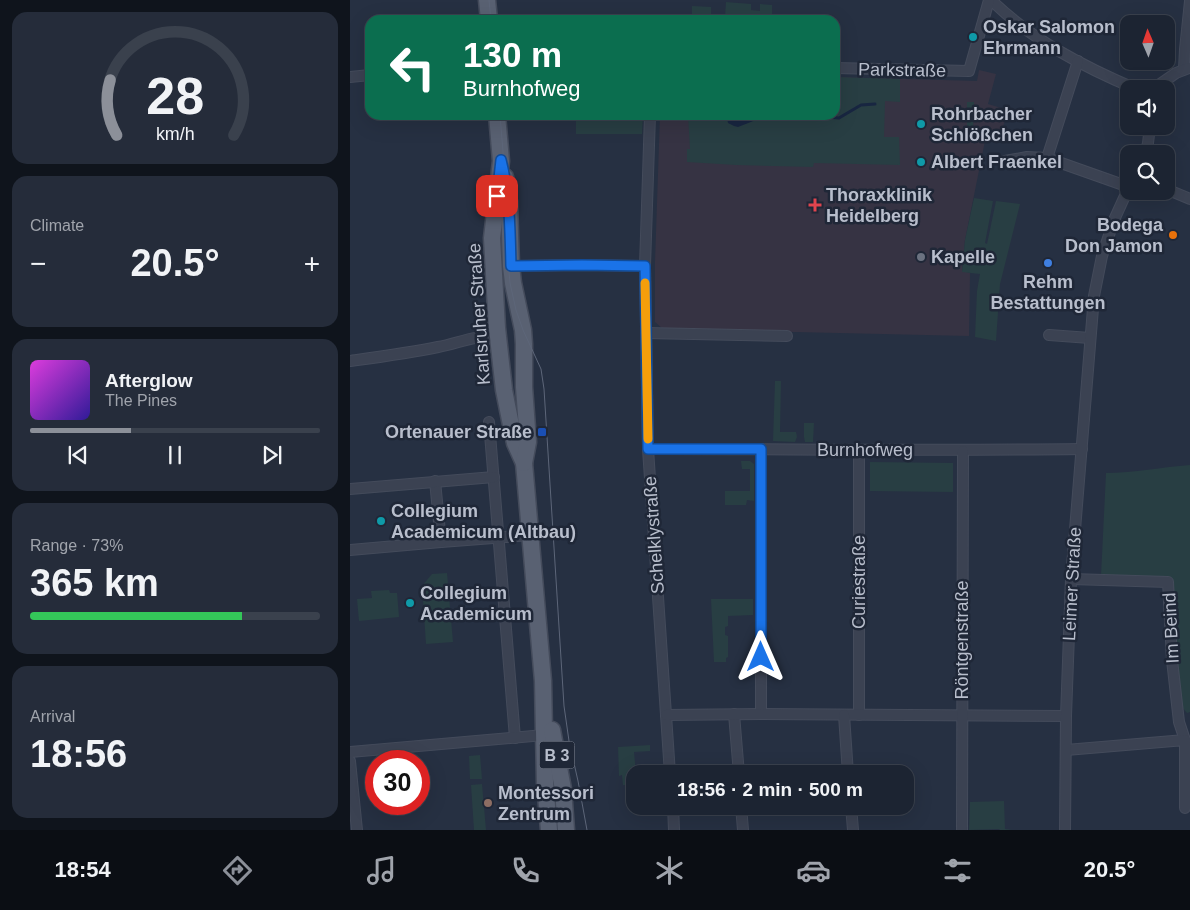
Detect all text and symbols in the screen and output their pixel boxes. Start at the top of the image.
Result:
north arrow [1120,15,1175,70]
map controls [1120,15,1175,200]
place label: Oskar Salomon Ehrmann [983,17,1115,58]
marker: Oskar Salomon Ehrmann [967,31,979,43]
icon: left [380,35,445,100]
text: 130 m [463,35,562,74]
street label: Parkstraße [858,59,946,81]
text: 28 [146,67,204,125]
text: Burnhofweg [463,76,580,101]
button: sound [1120,80,1175,135]
place label: Rohrbacher Schlößchen [931,104,1033,145]
marker: Rohrbacher Schlößchen [915,118,927,130]
text: km/h [156,124,194,144]
button: search [1120,145,1175,200]
place label: Albert Fraenkel [931,152,1062,172]
marker: Albert Fraenkel [915,156,927,168]
pin [476,175,518,217]
icon: arrive [483,182,511,210]
place label: Thoraxklinik Heidelberg [826,185,933,226]
marker: Thoraxklinik Heidelberg [808,198,822,212]
place label: Bodega Don Jamon [1065,215,1164,256]
text: Climate [30,217,84,234]
marker: Bodega Don Jamon [1167,229,1179,241]
text: 20.5° [130,242,220,284]
street label: Karlsruher Straße [464,242,494,386]
place label: Kapelle [931,247,995,267]
text: − [30,248,46,279]
text: + [304,248,320,279]
marker: Kapelle [915,251,927,263]
marker: Rehm Bestattungen [1042,257,1054,269]
place label: Rehm Bestattungen [990,272,1106,313]
text: Afterglow [105,370,193,391]
text: The Pines [105,392,177,409]
place label: Ortenauer Straße [385,422,532,442]
marker: Ortenauer Straße [536,426,548,438]
street label: Burnhofweg [817,440,913,460]
icon: previous [64,441,92,469]
icon: pause [161,441,189,469]
icon: next [258,441,286,469]
street label: Schelklystraße [640,475,668,595]
place label: Collegium Academicum (Altbau) [391,501,576,542]
marker: Collegium Academicum (Altbau) [375,515,387,527]
street label: Leimer Straße [1059,527,1085,641]
street label: Curiestraße [849,535,869,629]
text: Range · 73% [30,537,123,554]
text: 365 km [30,562,159,604]
street label: Röntgenstraße [952,580,972,700]
place label: Collegium Academicum [420,583,532,624]
street label: Im Beind [1159,592,1183,664]
marker: Collegium Academicum [404,597,416,609]
position arrow [734,630,786,682]
text: Arrival [30,708,75,725]
text: 18:56 [30,733,127,775]
road number: B 3 [540,742,574,768]
speed limit sign: 30 [365,750,430,815]
text: 18:56 · 2 min · 500 m [677,779,863,800]
place label: Montessori Zentrum [498,783,594,824]
marker: Montessori Zentrum [482,797,494,809]
icon: directions [220,853,255,888]
icon: music [364,853,399,888]
icon: phone [508,853,543,888]
icon: climate [652,853,687,888]
icon: car [796,853,831,888]
icon: filters [940,853,975,888]
text: 18:54 [55,857,111,882]
text: 20.5° [1084,857,1135,882]

